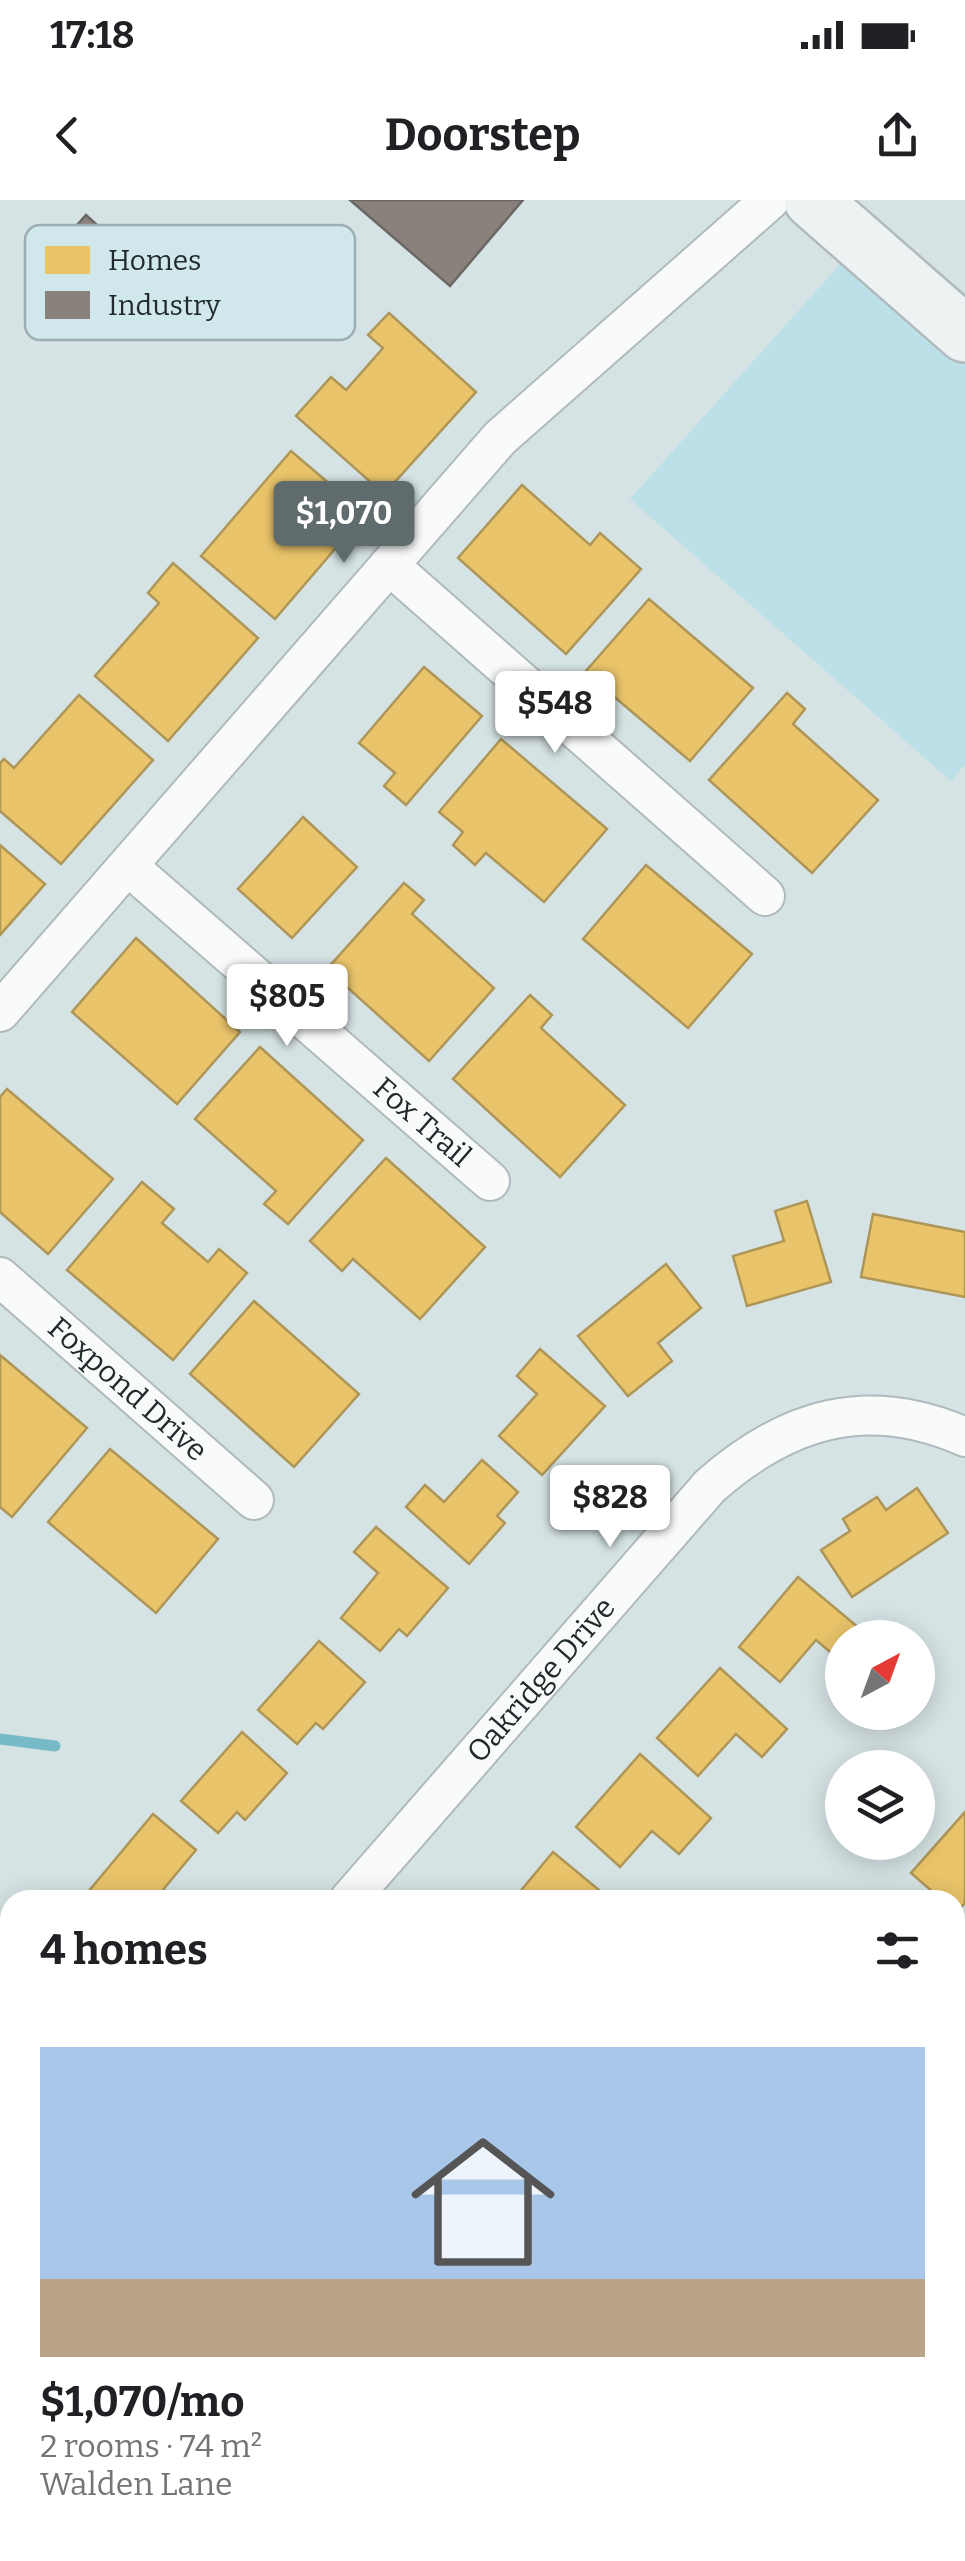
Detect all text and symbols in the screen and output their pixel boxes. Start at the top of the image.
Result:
text: 17:18 [50,12,135,58]
icon: back [40,108,95,163]
text: Doorstep [385,108,580,162]
icon: share [870,108,925,163]
legend [25,225,355,340]
text: Homes [108,244,201,277]
text: Industry [108,289,221,322]
pin: $1,070 [263,481,425,566]
text: $1,070 [295,494,393,532]
pin: $548 [496,671,614,756]
text: $548 [517,684,593,722]
pin: $805 [228,964,346,1049]
text: $805 [249,977,325,1015]
street label: Fox Trail [366,1070,478,1174]
street label: Foxpond Drive [41,1310,215,1469]
pin: $828 [551,1465,669,1550]
text: $828 [572,1478,648,1516]
street label: Oakridge Drive [459,1590,623,1770]
north arrow [825,1620,935,1730]
map controls [825,1620,935,1860]
button: layers [825,1750,935,1860]
icon: filters [870,1923,925,1978]
text: 4 homes [40,1925,208,1975]
icon: home [393,2112,573,2292]
text: $1,070/mo [40,2377,244,2427]
text: 2 rooms · 74 m² [40,2427,262,2465]
text: Walden Lane [40,2465,232,2503]

